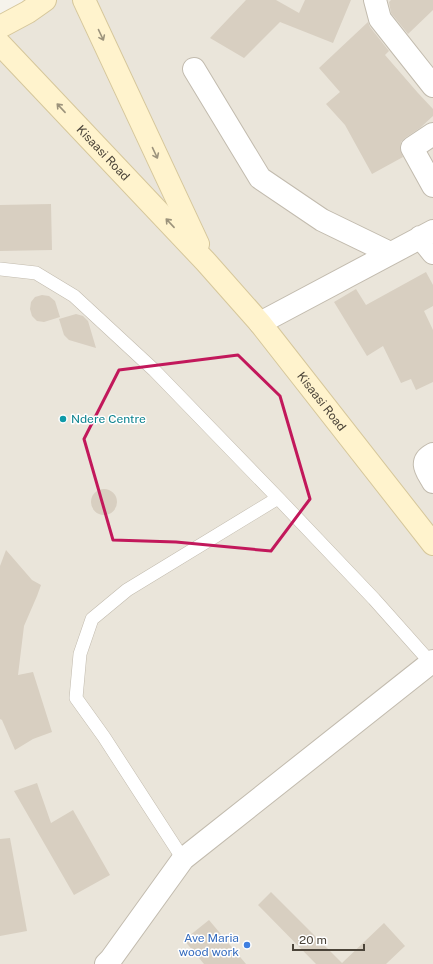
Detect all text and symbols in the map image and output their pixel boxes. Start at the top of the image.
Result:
one-way arrow [98,29,105,41]
one-way arrow [57,104,66,114]
street label: Kisaasi Road [74,122,132,184]
one-way arrow [152,147,159,159]
one-way arrow [165,218,174,228]
street label: Kisaasi Road [294,369,349,434]
place label: Ndere Centre [71,412,146,426]
marker: Ndere Centre [58,414,68,424]
scale bar [293,926,364,952]
place label: Ave Maria wood work [179,931,239,959]
text: 20 m [299,933,327,947]
marker: Ave Maria wood work [242,940,252,950]

